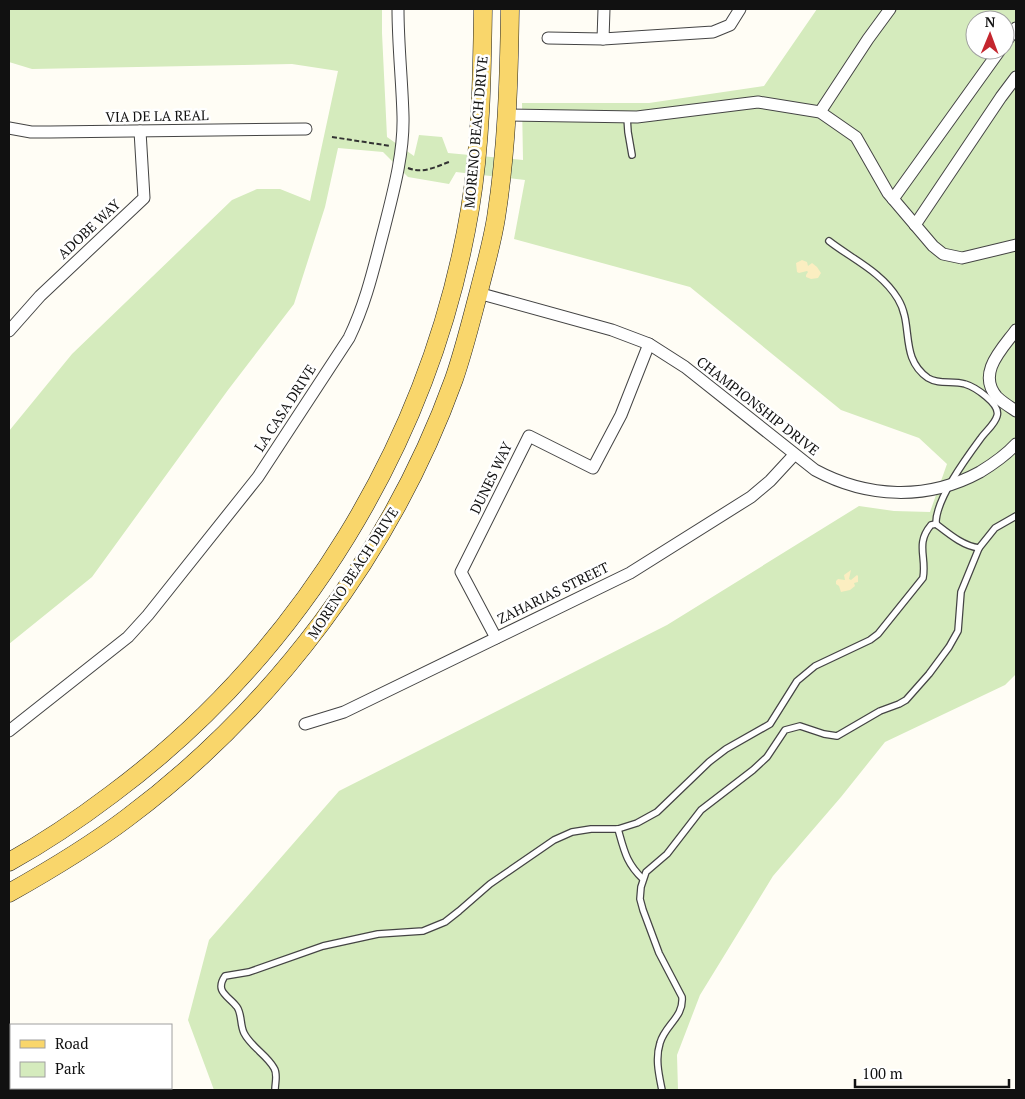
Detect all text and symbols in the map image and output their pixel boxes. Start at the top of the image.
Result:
north arrow [965,10,1015,60]
text: N [985,12,996,31]
street label: MORENO BEACH DRIVE [459,55,492,209]
street label: VIA DE LA REAL [105,105,209,126]
street label: ADOBE WAY [53,194,125,263]
street label: CHAMPIONSHIP DRIVE [693,352,824,459]
street label: LA CASA DRIVE [249,360,320,455]
street label: DUNES WAY [465,438,517,517]
street label: MORENO BEACH DRIVE [303,503,402,642]
street label: ZAHARIAS STREET [494,557,612,628]
legend [10,1024,172,1089]
text: Road [55,1033,88,1053]
scale bar [855,1056,1009,1088]
text: Park [55,1058,85,1078]
text: 100 m [862,1063,903,1083]

